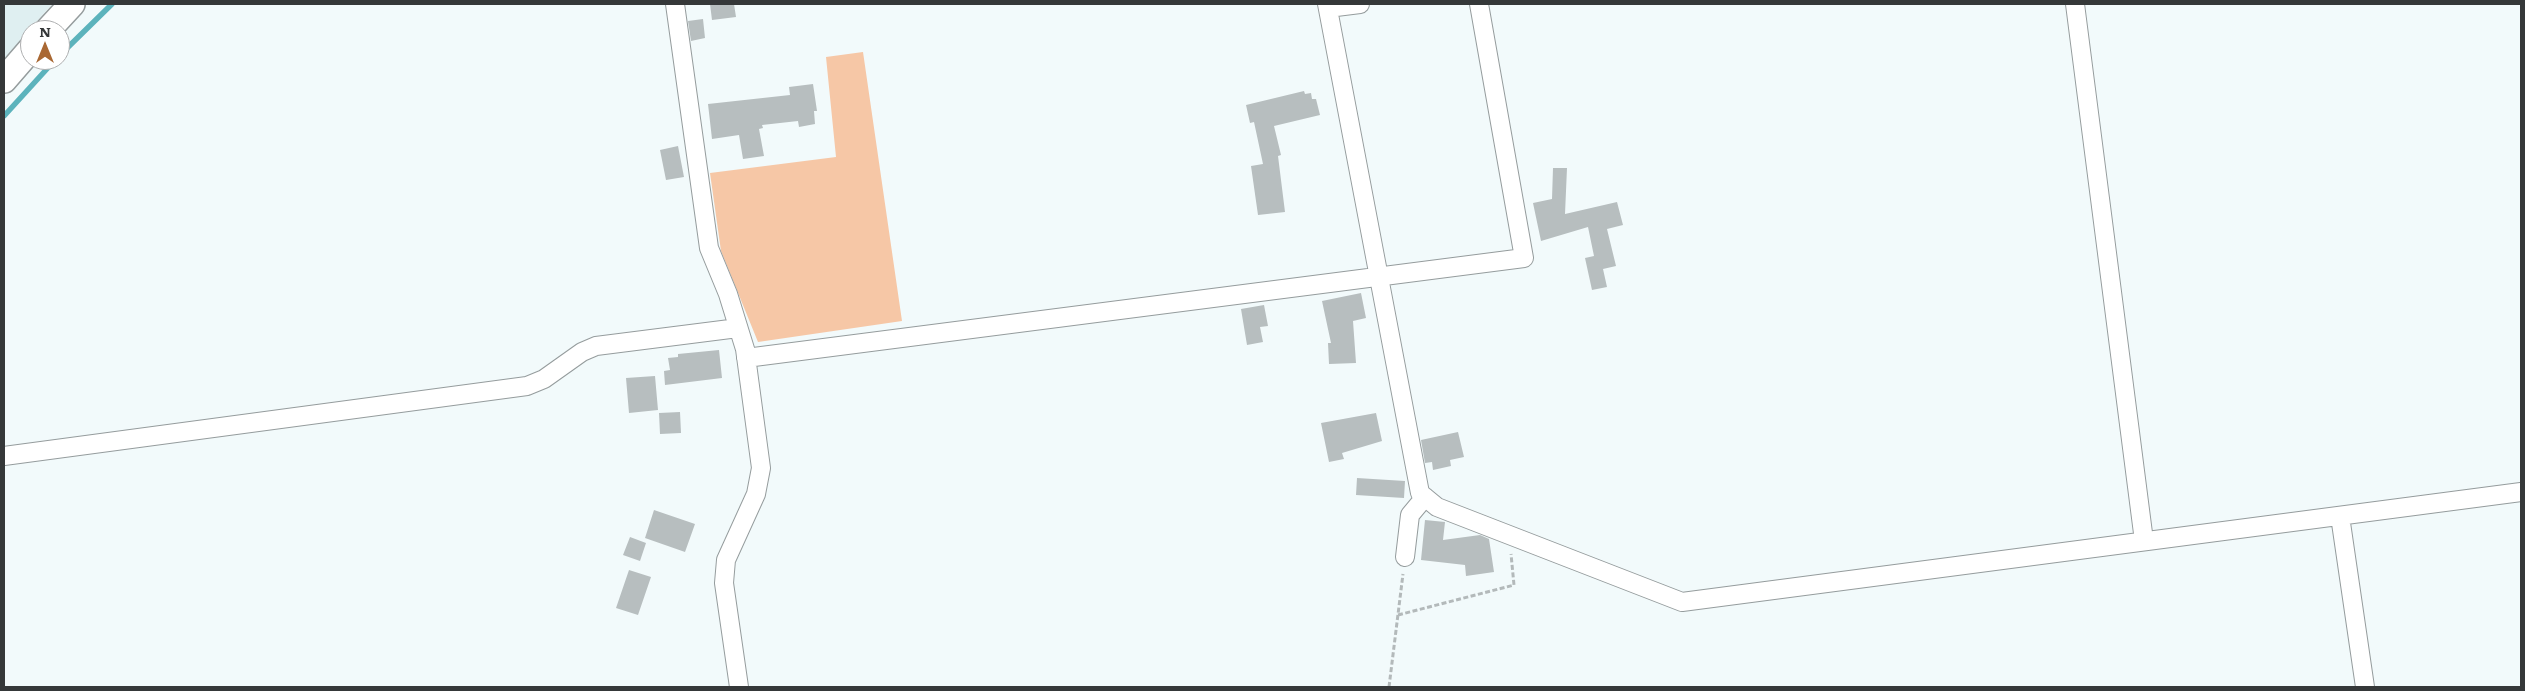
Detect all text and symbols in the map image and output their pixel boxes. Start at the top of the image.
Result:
north arrow [20,20,70,70]
text: N [39,21,51,41]

